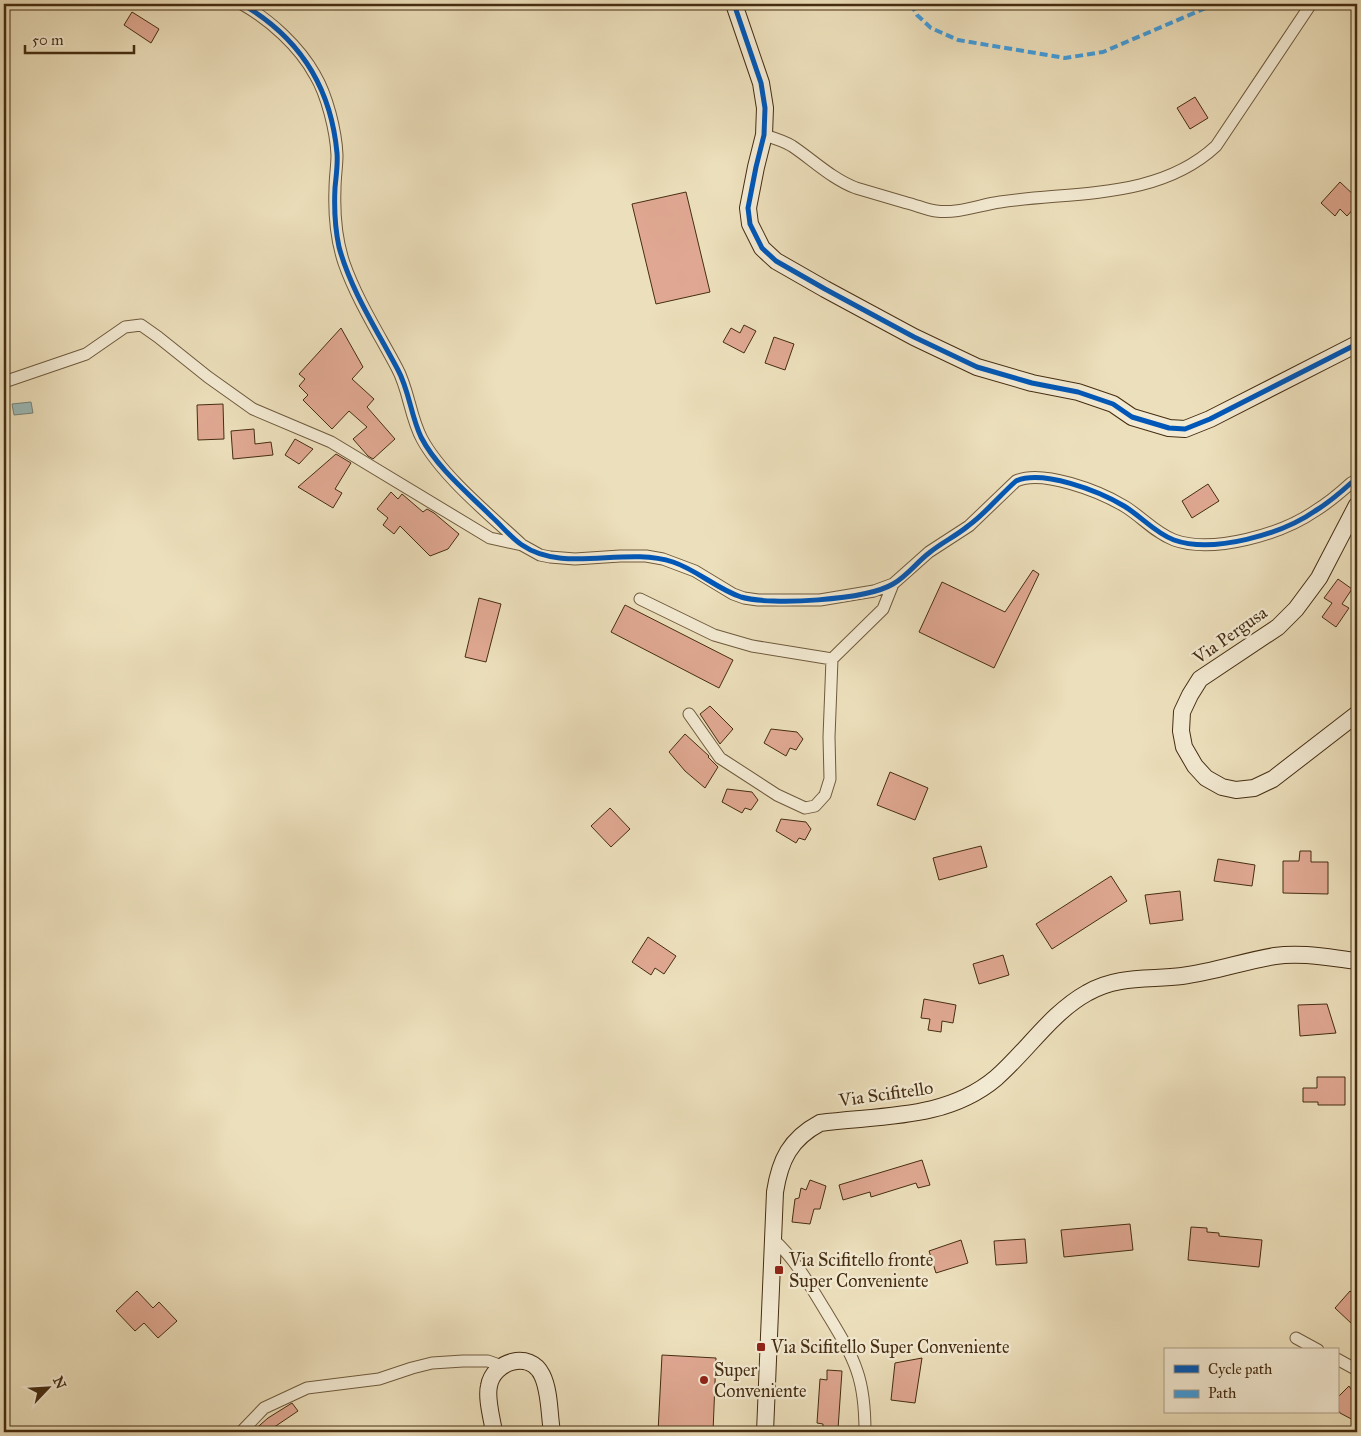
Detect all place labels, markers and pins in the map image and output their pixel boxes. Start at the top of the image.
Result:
place label: Via Scifitello fronte Super Conveniente [788,1249,933,1292]
marker: Via Scifitello fronte Super Conveniente [773,1264,785,1276]
place label: Via Scifitello Super Conveniente [770,1336,1009,1358]
marker: Via Scifitello Super Conveniente [755,1341,767,1353]
place label: Super Conveniente [714,1359,807,1402]
marker: Super Conveniente [698,1374,710,1386]

